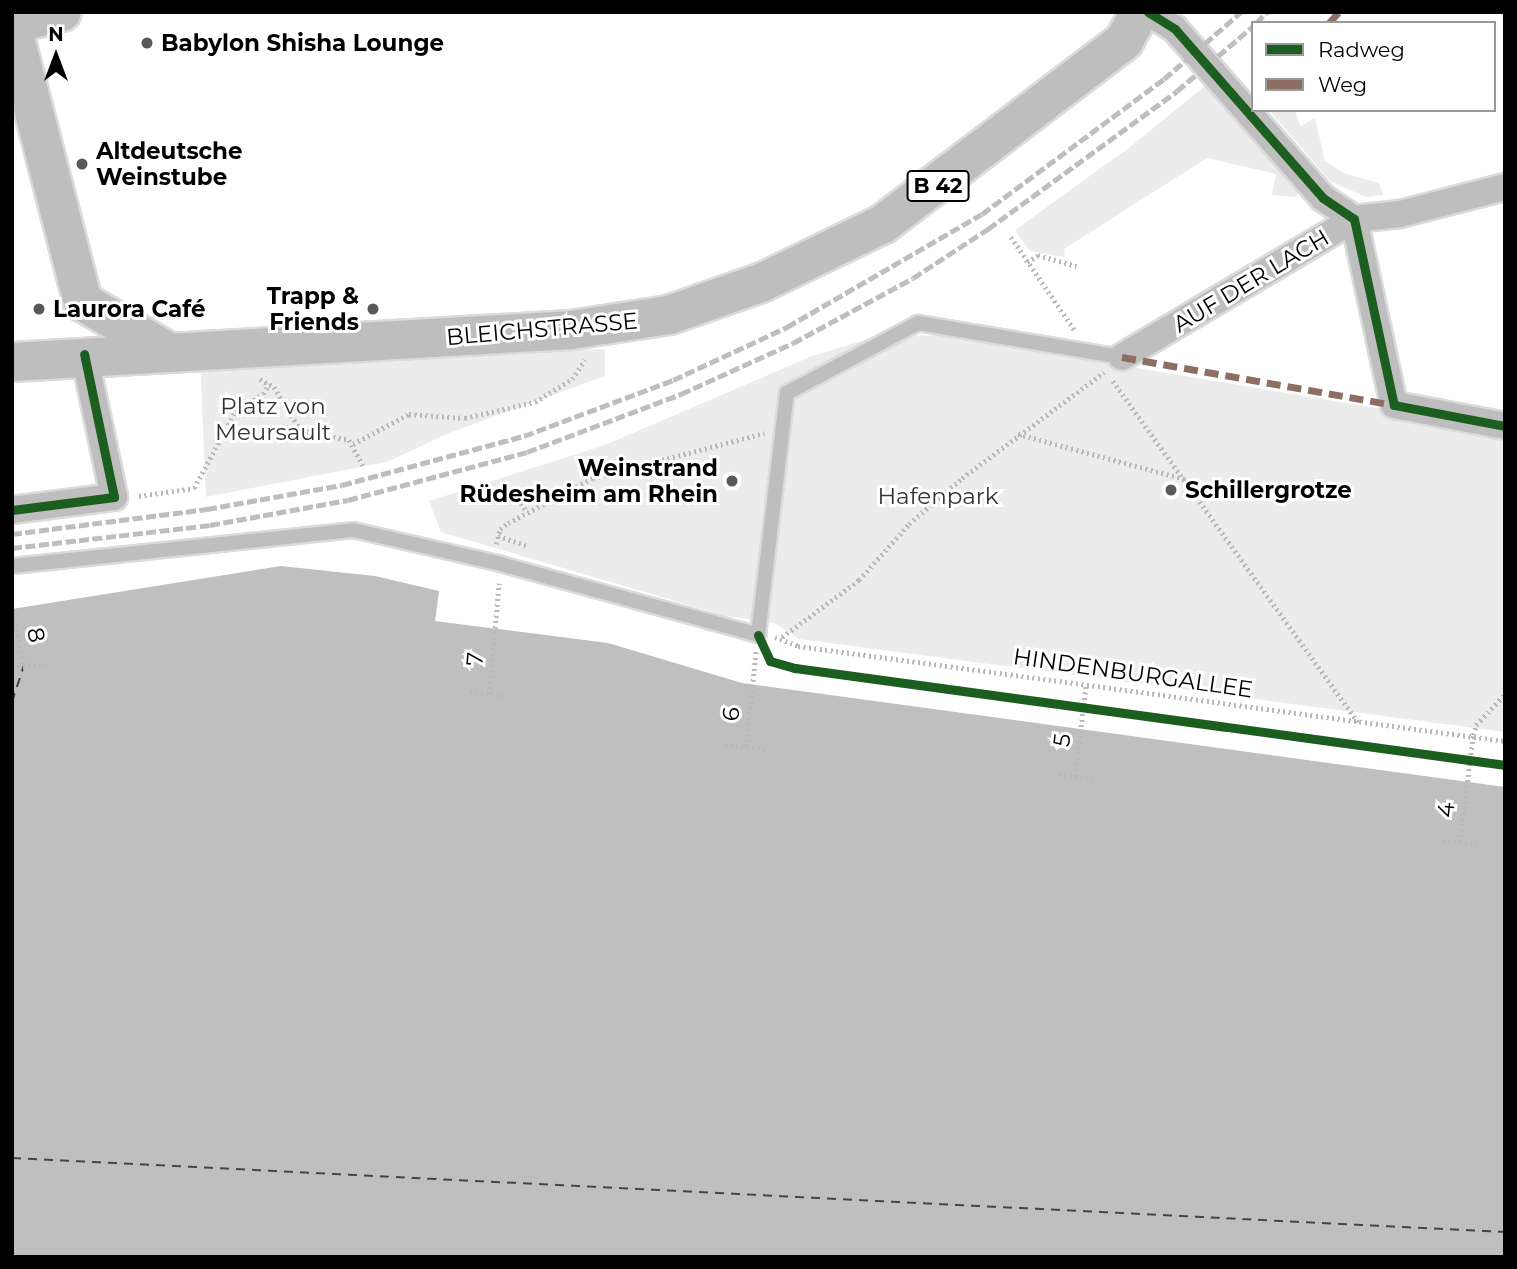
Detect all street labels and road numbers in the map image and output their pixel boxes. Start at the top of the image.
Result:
road number: B 42 [906,168,970,204]
street label: AUF DER LACH [1168,224,1334,338]
street label: BLEICHSTRASSE [445,307,639,351]
street label: 8 [21,625,51,645]
street label: HINDENBURGALLEE [1011,643,1255,703]
street label: 7 [461,651,489,667]
street label: 6 [717,706,745,722]
street label: 5 [1048,732,1076,748]
street label: 4 [1431,801,1461,819]

